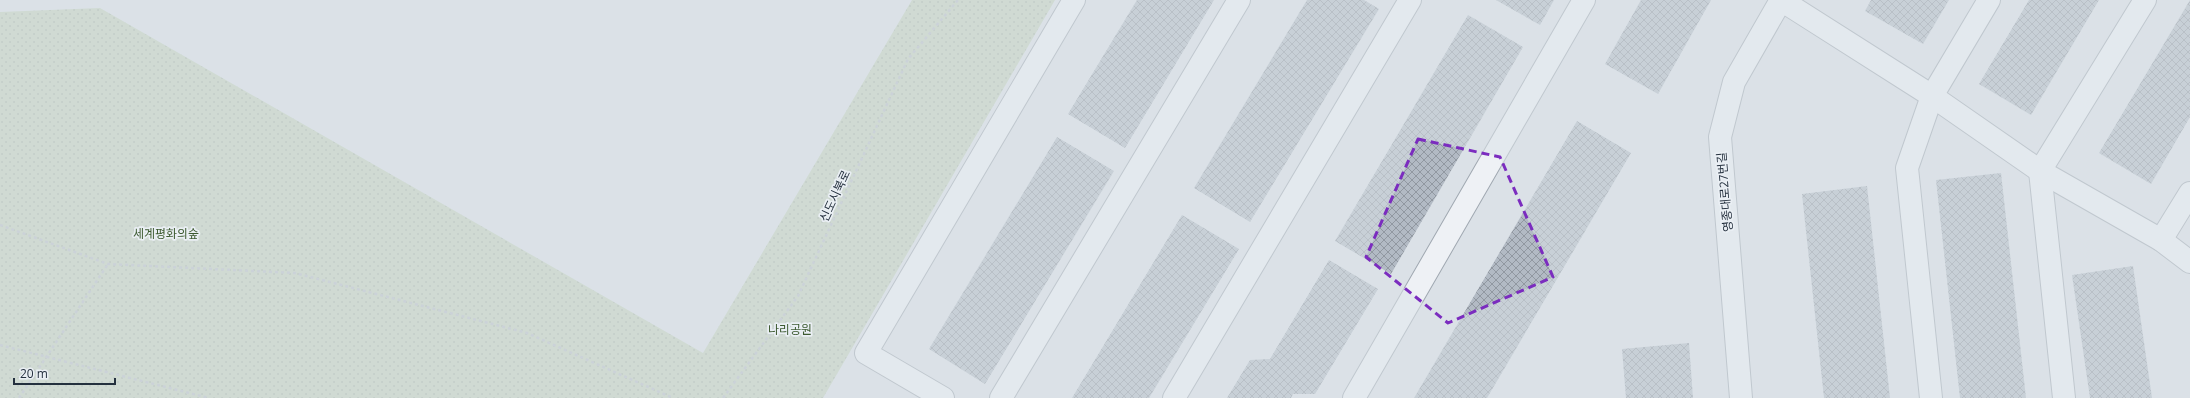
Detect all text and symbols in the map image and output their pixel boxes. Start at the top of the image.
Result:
street label: 영종대로27번길 [1713,151,1736,233]
street label: 신도시북로 [815,167,854,224]
park label: 세계평화의숲 [133,225,199,242]
park label: 나리공원 [768,321,812,338]
scale bar [14,360,115,386]
text: 20 m [20,365,48,382]

